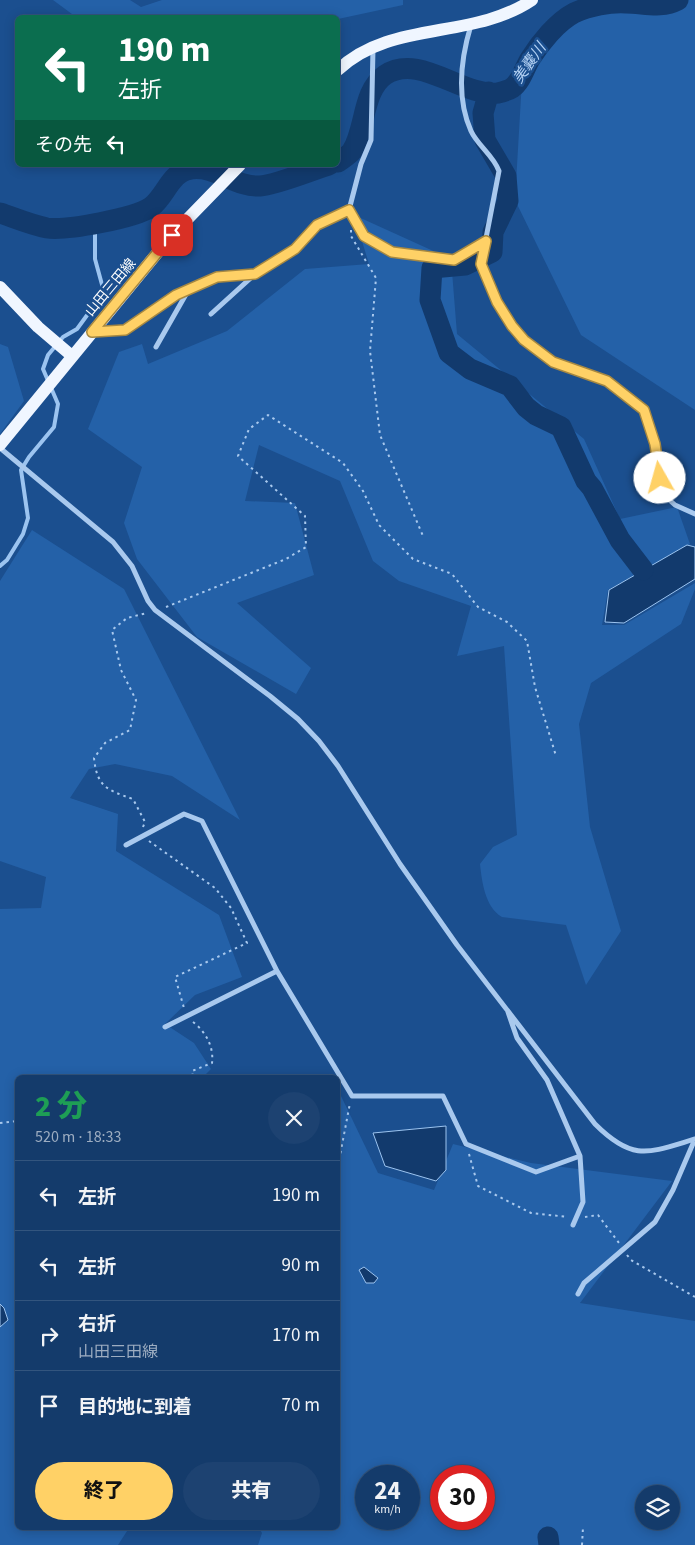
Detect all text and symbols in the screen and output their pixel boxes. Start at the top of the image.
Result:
text: 190 m [118,25,210,75]
icon: left [35,35,100,100]
water label: 美嚢川 [508,37,552,88]
text: 左折 [118,74,162,106]
icon: left [102,130,130,158]
text: その先 [35,132,92,159]
pin [151,214,193,256]
icon: arrive [158,221,186,249]
street label: 山田三田線 [81,254,141,321]
position arrow [633,451,685,503]
text: 2 分 [35,1085,87,1128]
button: close [268,1092,320,1144]
text: 520 m · 18:33 [35,1126,122,1148]
icon: left [35,1182,63,1210]
text: 190 m [272,1182,320,1209]
text: 左折 [78,1184,116,1211]
icon: left [35,1252,63,1280]
text: 90 m [282,1252,320,1279]
text: 左折 [78,1254,116,1281]
text: 右折 [78,1311,116,1338]
icon: right [35,1322,63,1350]
text: 170 m [272,1322,320,1349]
text: 山田三田線 [78,1341,158,1363]
icon: arrive [35,1392,63,1420]
text: 70 m [282,1392,320,1419]
text: 目的地に到着 [78,1394,192,1421]
button: 終了 [35,1462,173,1520]
button: 共有 [183,1462,320,1520]
speed limit sign: 30 [430,1465,495,1530]
text: 24 [374,1473,401,1509]
map controls [635,1485,680,1530]
button: layers [635,1485,680,1530]
text: km/h [374,1501,401,1518]

